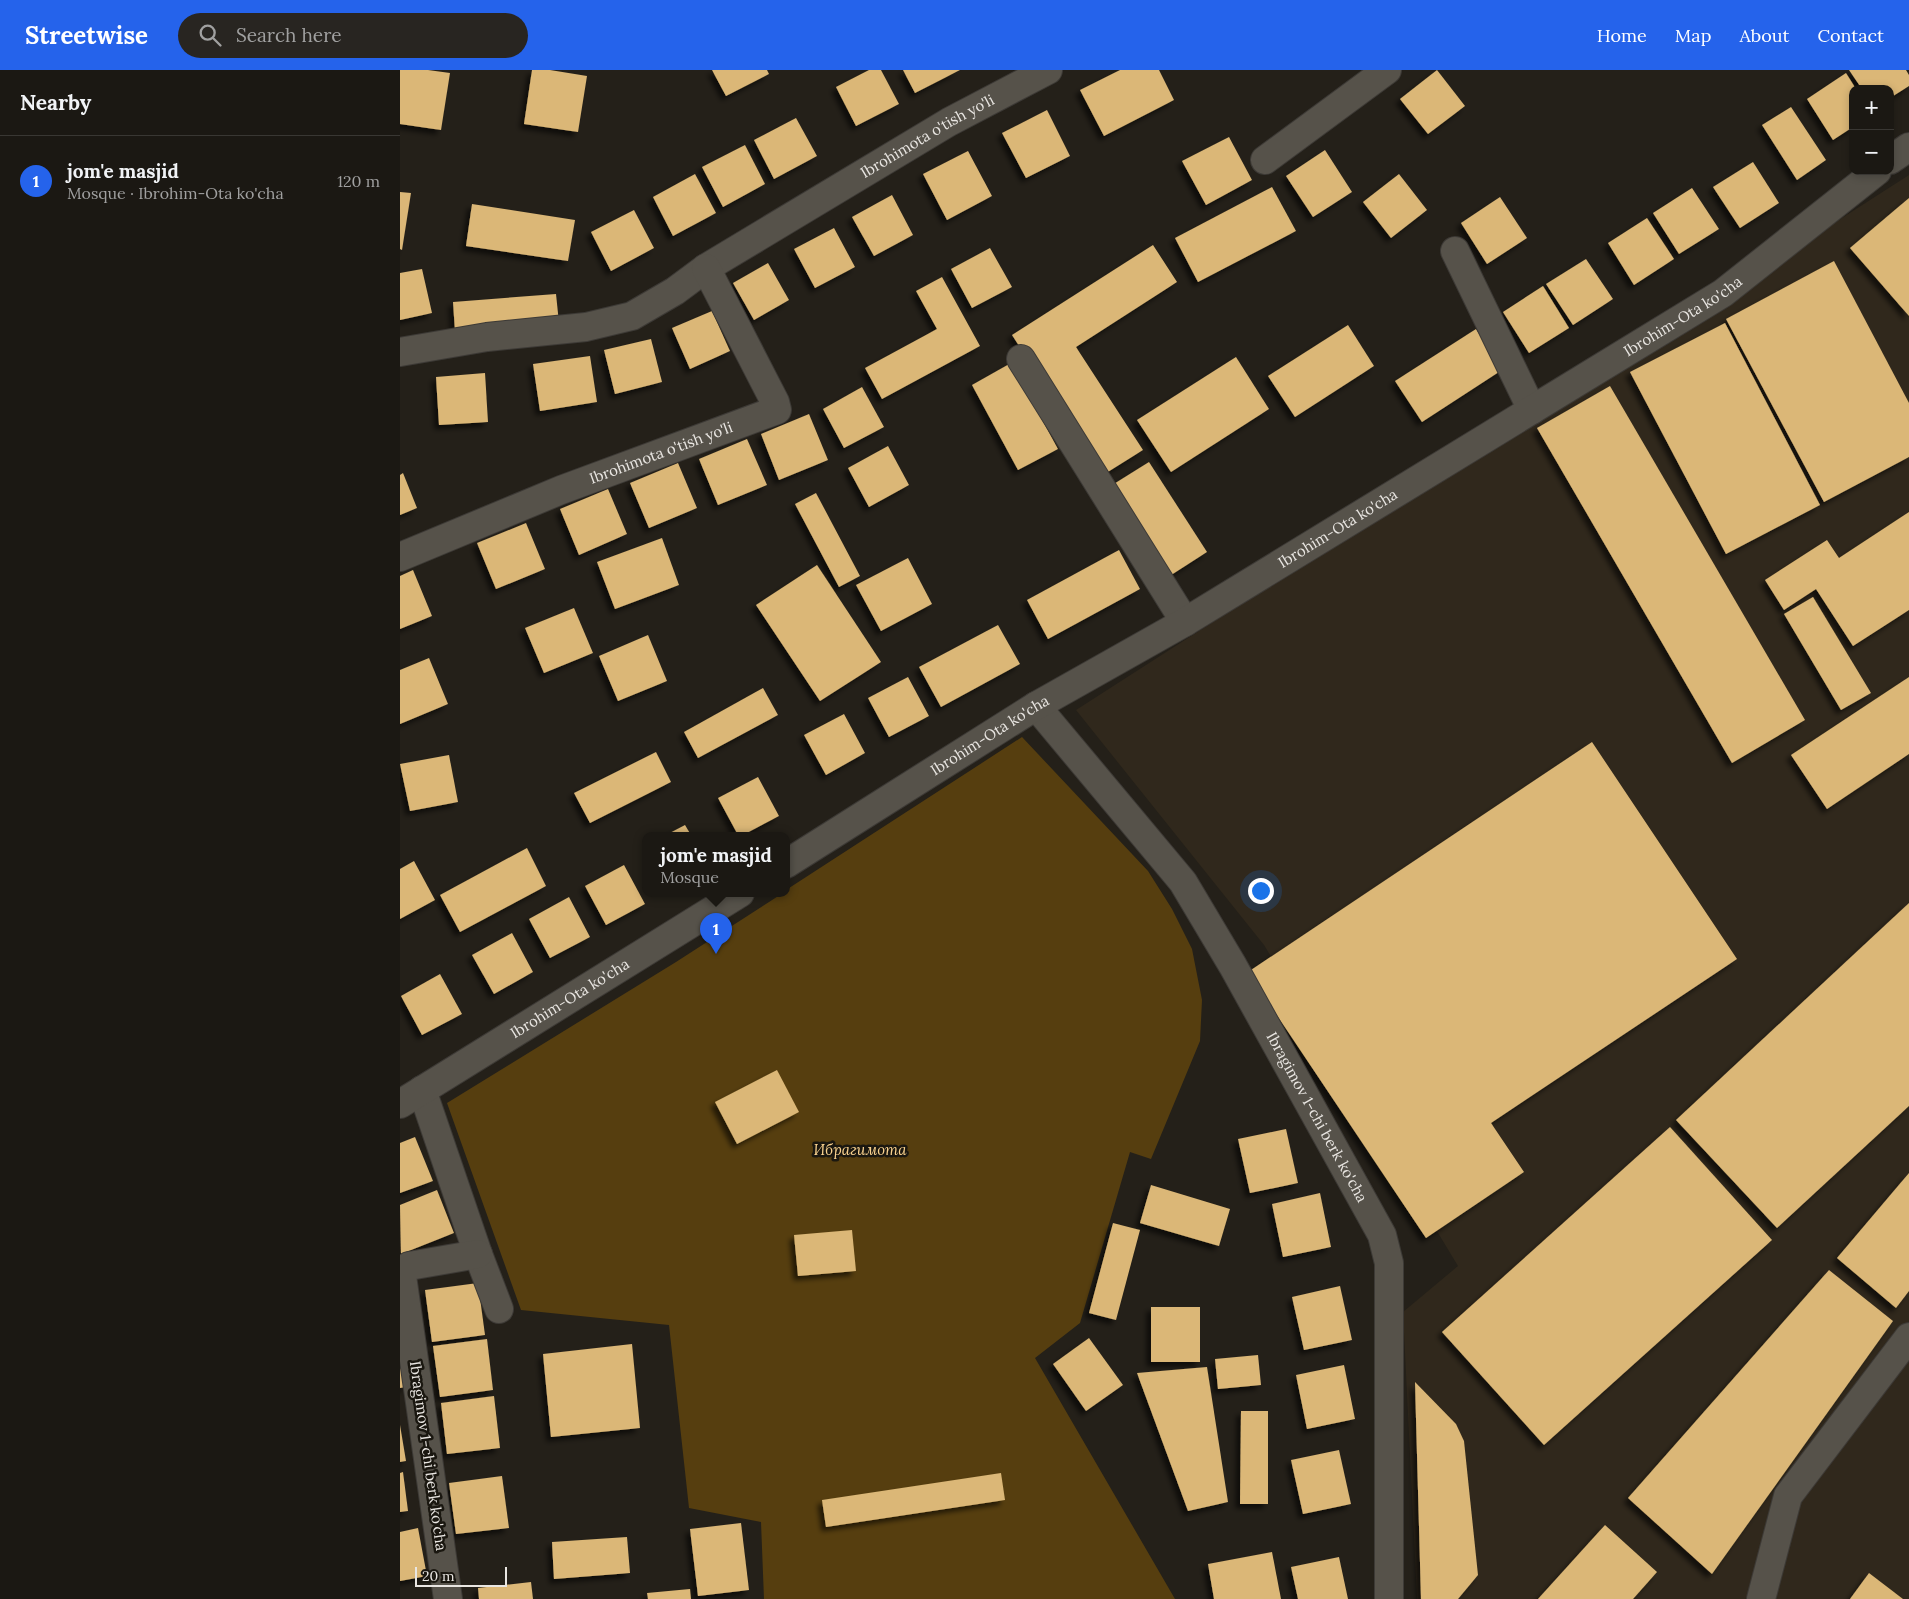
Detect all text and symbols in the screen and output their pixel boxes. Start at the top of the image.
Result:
search box [178,13,528,58]
text: Streetwise [25,20,148,51]
icon: search [196,21,224,49]
text: Search here [236,23,342,47]
text: Home [1597,24,1647,47]
text: Map [1675,24,1711,47]
text: About [1739,24,1789,47]
text: Contact [1817,24,1884,47]
map controls [1849,85,1894,175]
button: + [1849,85,1894,130]
text: Nearby [20,89,91,116]
street label: Ibrohimota o'tish yo'li [857,90,997,182]
button: − [1849,130,1894,175]
text: jom'e masjid [67,159,179,183]
text: 1 [33,171,39,191]
text: 120 m [337,171,380,191]
text: Mosque · Ibrohim-Ota ko'cha [67,183,284,203]
street label: Ibrohim-Ota ko'cha [1620,271,1746,361]
street label: Ibrohimota o'tish yo'li [587,417,735,488]
street label: Ibrohim-Ota ko'cha [1274,484,1401,572]
street label: Ibrohim-Ota ko'cha [927,691,1052,779]
popup [642,832,790,897]
text: jom'e masjid [660,843,772,867]
text: Mosque [660,867,719,887]
your location [1248,878,1274,904]
pin: 1 [700,913,732,954]
street label: Ibrohim-Ota ko'cha [507,954,633,1042]
street label: Ibragimov 1-chi berk ko'cha [1262,1029,1372,1206]
park label: Ибрагимота [814,1140,907,1159]
street label: Ibragimov 1-chi berk ko'cha [406,1360,451,1552]
scale bar [415,1564,508,1587]
text: 20 m [422,1567,454,1585]

